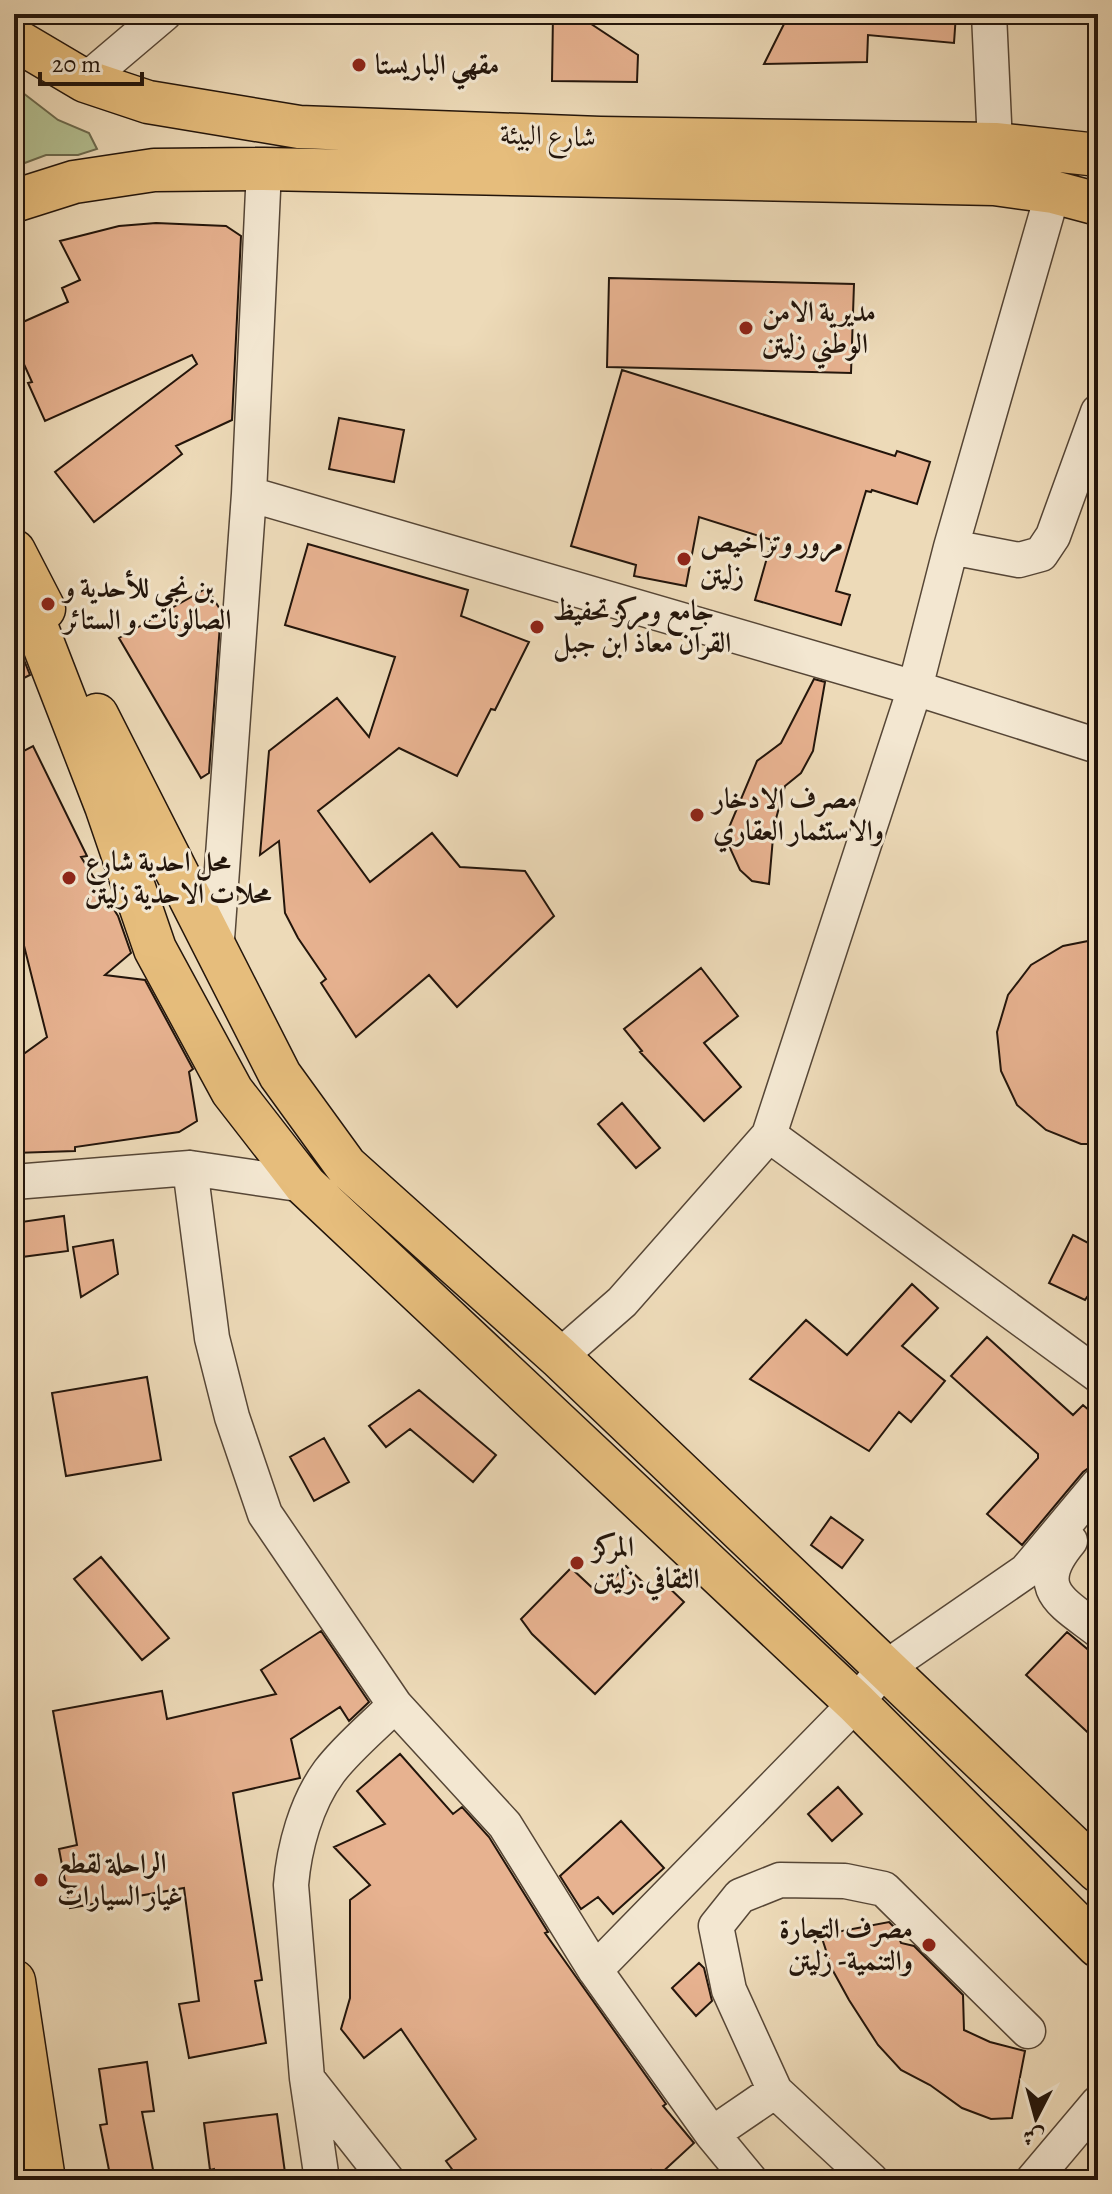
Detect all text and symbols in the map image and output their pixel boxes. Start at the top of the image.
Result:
scale bar [40,36,142,86]
place label: مقهي الباريستا [375,46,500,90]
text: 20 m [52,48,101,80]
marker: مقهي الباريستا [350,56,368,74]
street label: شارع البيئة [499,115,597,161]
place label: مديرية الامن الوطني زليتن [762,293,876,370]
marker: مديرية الامن الوطني زليتن [737,319,755,337]
place label: مرور وتراخيص زليتن [700,524,843,594]
marker: مرور وتراخيص زليتن [675,550,693,568]
place label: بن نجي للأحدية و الصالونات و الستائر [61,569,232,639]
place label: جامع ومركز تحفيظ القرآن معاذ ابن جبل [553,592,731,662]
marker: بن نجي للأحدية و الصالونات و الستائر [39,595,57,613]
marker: جامع ومركز تحفيظ القرآن معاذ ابن جبل [528,618,546,636]
place label: مصرف اﻻدخار واﻻستثمار العقاري [710,780,884,853]
marker: مصرف اﻻدخار واﻻستثمار العقاري [688,806,706,824]
place label: محل احدية شارع محلات الاحدية زليتن [85,843,272,913]
marker: محل احدية شارع محلات الاحدية زليتن [60,869,78,887]
place label: المركز الثقافي.زليتن [590,1528,700,1601]
marker: المركز الثقافي.زليتن [568,1554,586,1572]
place label: الراحلة لقطع غيار السيارات [57,1845,183,1915]
marker: الراحلة لقطع غيار السيارات [32,1871,50,1889]
place label: مصرف التجارة والتنمية- زليتن [779,1910,913,1980]
marker: مصرف التجارة والتنمية- زليتن [920,1936,938,1954]
north arrow [996,2078,1076,2158]
text: ش [1022,2121,1046,2153]

